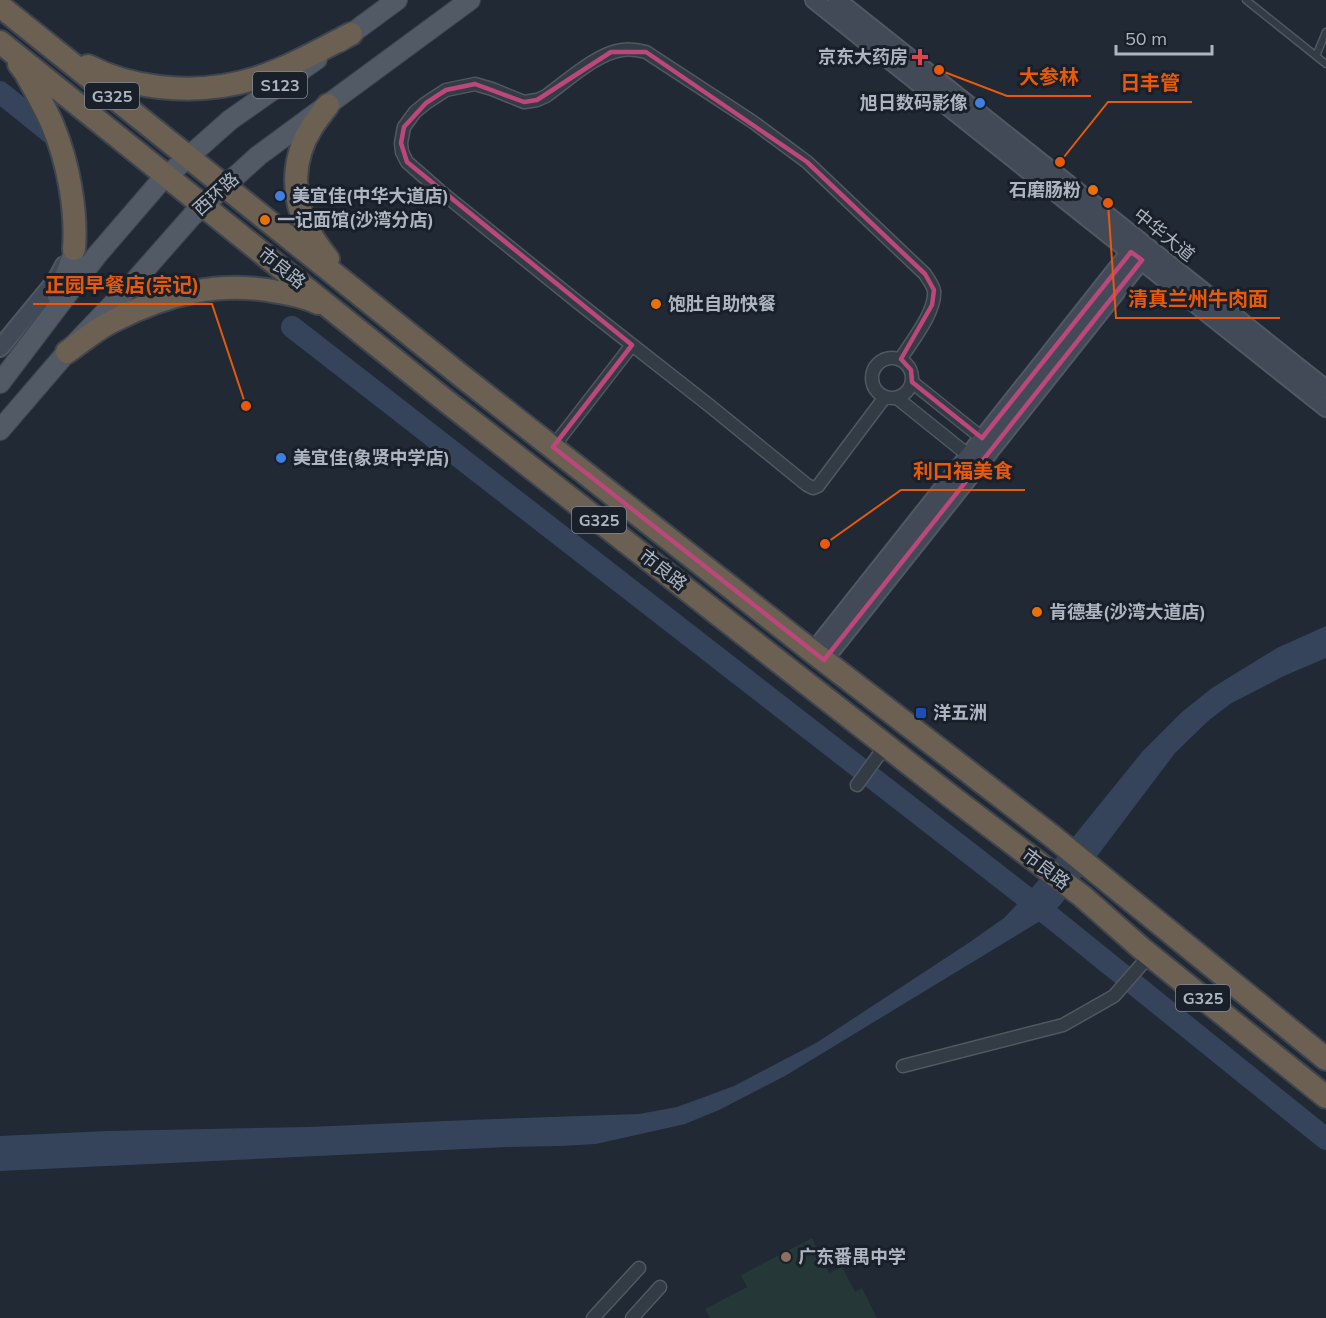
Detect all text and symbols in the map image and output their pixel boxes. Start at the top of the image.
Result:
scale bar [1116,18,1212,56]
text: 50 m [1125,27,1167,50]
place label: 京东大药房 [818,45,908,68]
marker: 京东大药房 [913,50,927,64]
callout: 大参林 [1007,58,1091,96]
text: 大参林 [1019,64,1079,89]
callout: 日丰管 [1108,64,1192,102]
text: 日丰管 [1120,70,1180,95]
road number: S123 [253,72,307,98]
road number: G325 [85,83,139,109]
place label: 旭日数码影像 [860,91,968,114]
marker: 旭日数码影像 [973,96,987,110]
street label: 西环路 [188,167,243,220]
place label: 石磨肠粉 [1009,178,1081,201]
marker: 石磨肠粉 [1086,183,1100,197]
place label: 美宜佳(中华大道店) [292,184,449,207]
marker: 美宜佳(中华大道店) [273,189,287,203]
street label: 中华大道 [1129,203,1200,266]
place label: 一记面馆(沙湾分店) [277,208,434,231]
marker: 一记面馆(沙湾分店) [258,213,272,227]
street label: 市良路 [254,242,311,294]
callout: 正园早餐店(宗记) [33,266,212,304]
text: 正园早餐店(宗记) [45,272,199,297]
callout: 清真兰州牛肉面 [1116,280,1280,318]
text: 清真兰州牛肉面 [1128,286,1268,311]
place label: 饱肚自助快餐 [668,292,776,315]
marker: 饱肚自助快餐 [649,297,663,311]
place label: 美宜佳(象贤中学店) [293,446,450,469]
marker: 美宜佳(象贤中学店) [274,451,288,465]
callout: 利口福美食 [901,452,1025,490]
text: 利口福美食 [913,458,1013,483]
road number: G325 [572,507,626,533]
street label: 市良路 [635,544,692,595]
place label: 肯德基(沙湾大道店) [1049,600,1206,623]
marker: 肯德基(沙湾大道店) [1030,605,1044,619]
place label: 洋五洲 [933,701,987,724]
marker: 洋五洲 [914,706,928,720]
street label: 市良路 [1018,843,1075,894]
road number: G325 [1176,985,1230,1011]
place label: 广东番禺中学 [798,1245,906,1268]
marker: 广东番禺中学 [779,1250,793,1264]

